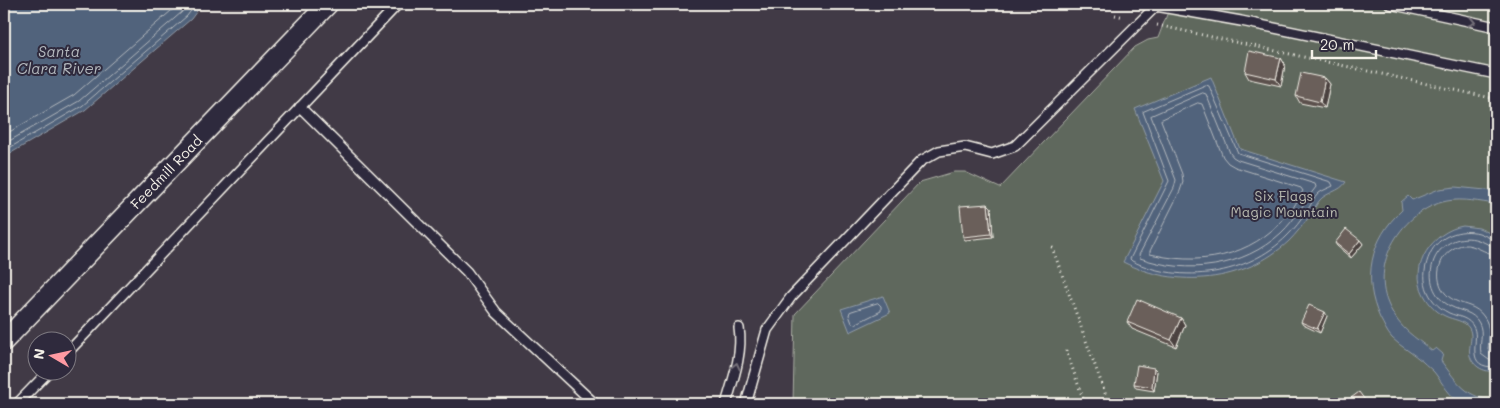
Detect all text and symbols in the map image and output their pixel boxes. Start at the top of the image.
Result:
one-way arrow [1468,16,1477,26]
scale bar [1312,28,1376,60]
text: 20 m [1320,34,1354,54]
water label: Santa Clara River [17,41,102,78]
street label: Feedmill Road [126,131,206,213]
park label: Six Flags Magic Mountain [1231,186,1337,221]
north arrow [28,330,78,380]
text: N [28,347,49,361]
one-way arrow [730,362,741,371]

